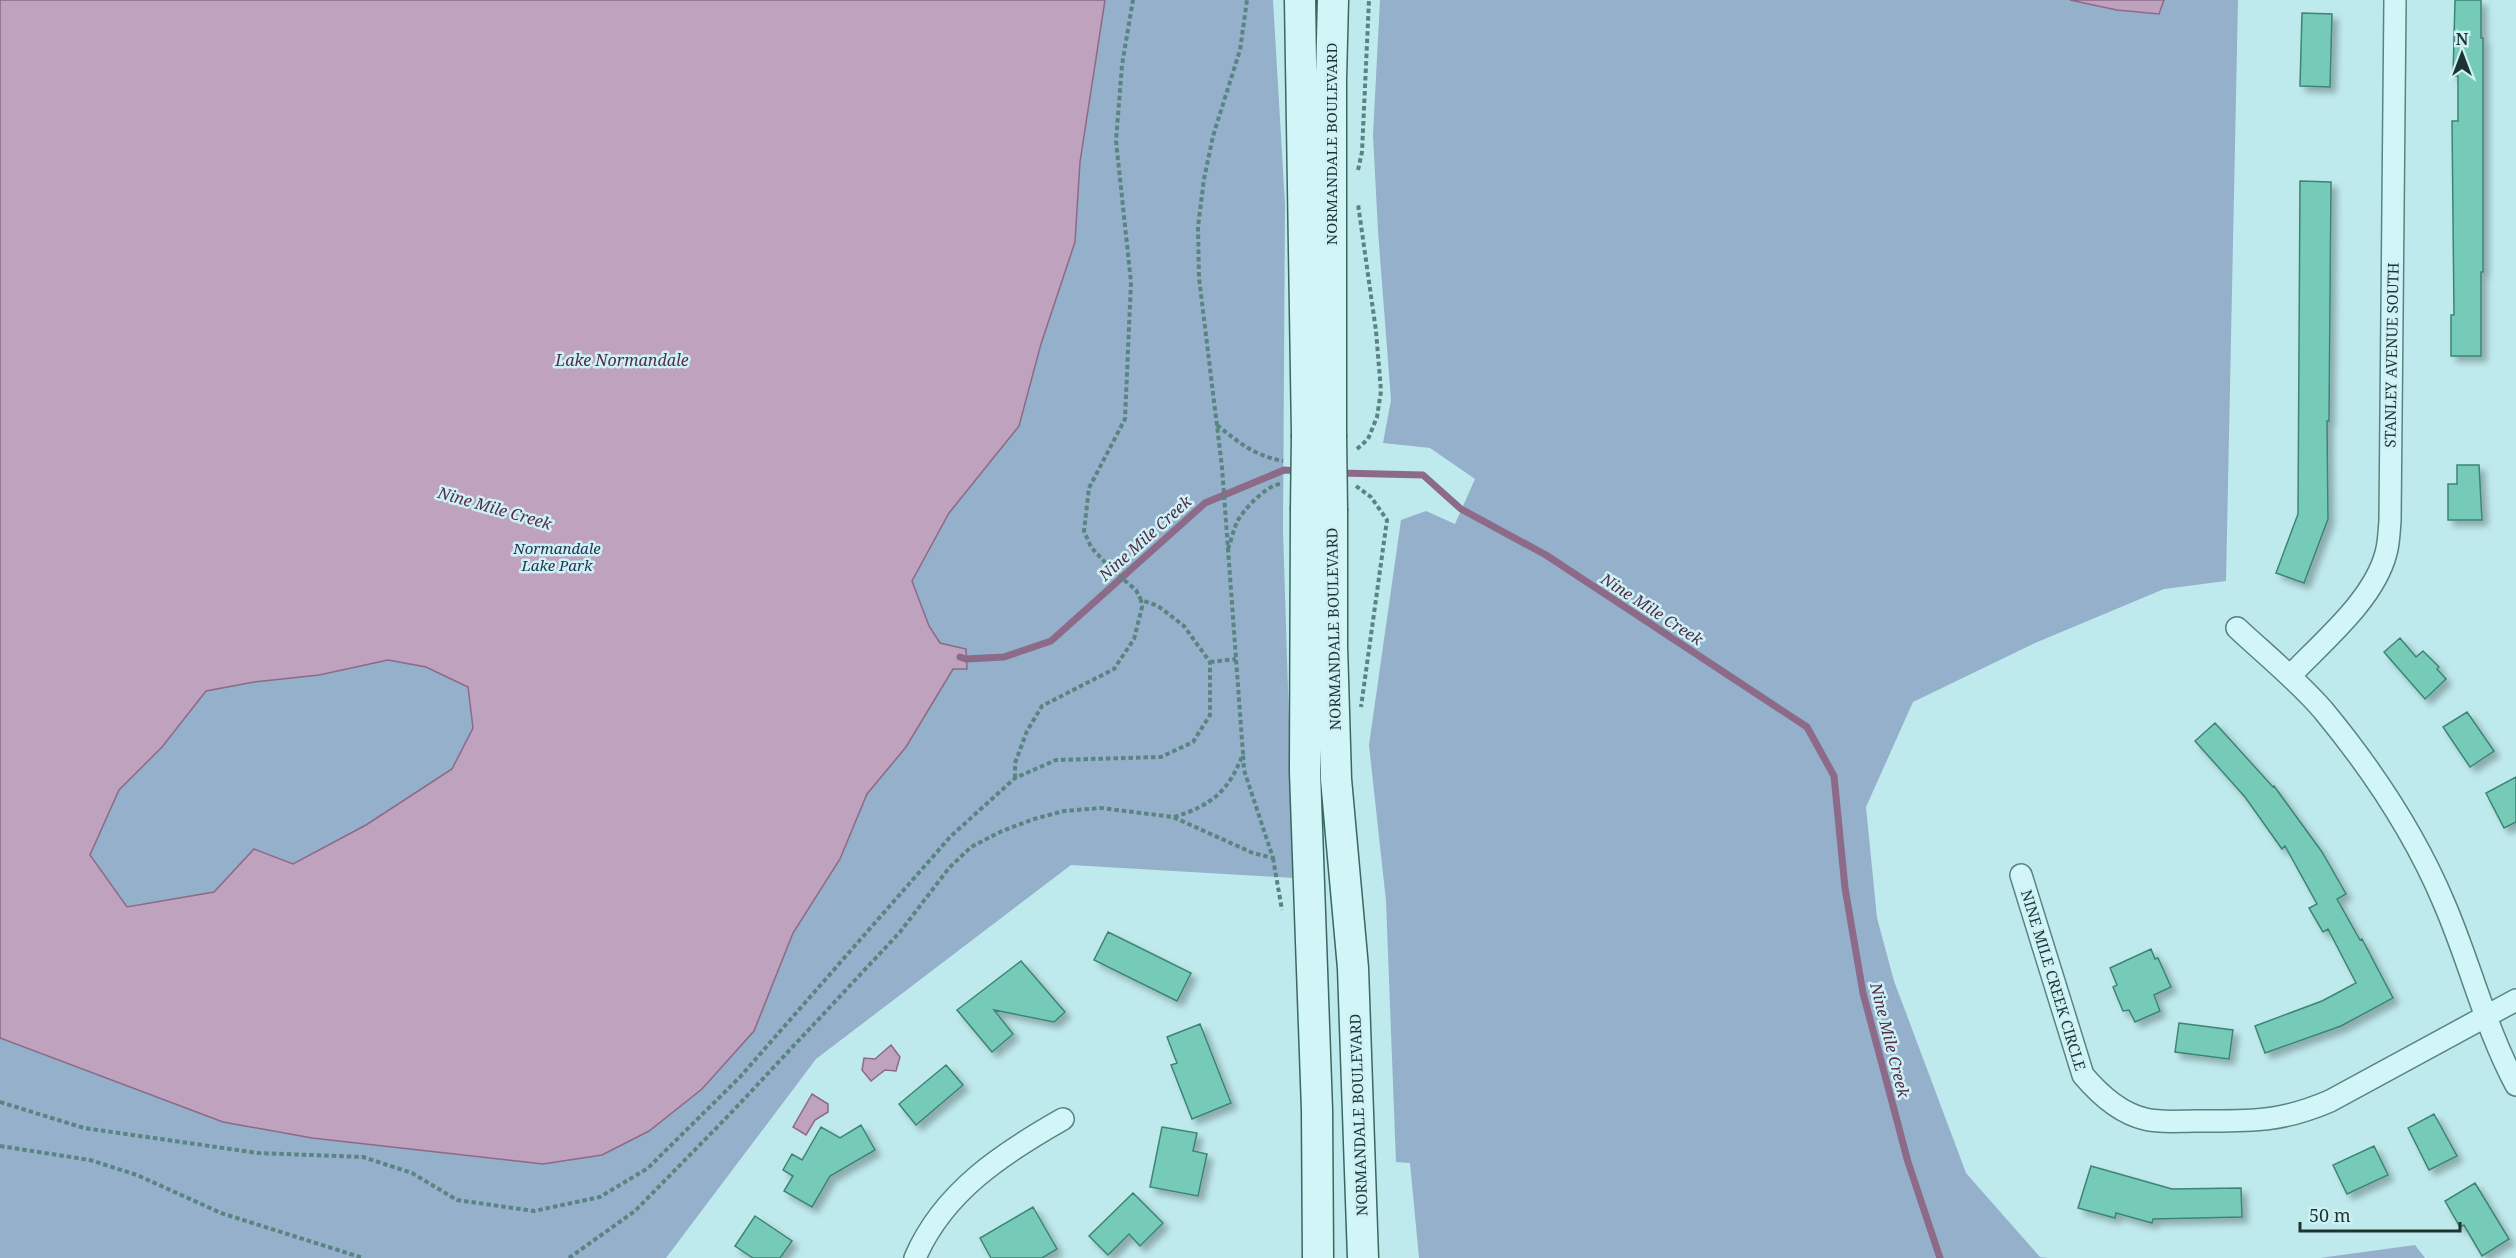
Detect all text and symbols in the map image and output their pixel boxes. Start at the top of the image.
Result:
north arrow [2432,24,2492,84]
text: N [2456,28,2469,50]
street label: NORMANDALE BOULEVARD [1321,43,1341,245]
street label: STANLEY AVENUE SOUTH [2379,262,2403,448]
water label: Lake Normandale [554,349,689,371]
water label: Nine Mile Creek [434,481,555,535]
water label: Nine Mile Creek [1093,490,1197,586]
street label: NORMANDALE BOULEVARD [1321,527,1345,730]
park label: Normandale Lake Park [512,538,601,575]
water label: Nine Mile Creek [1596,567,1708,651]
street label: NINE MILE CREEK CIRCLE [2017,887,2091,1073]
water label: Nine Mile Creek [1865,979,1915,1101]
street label: NORMANDALE BOULEVARD [1344,1013,1372,1217]
scale bar [2300,1195,2460,1233]
text: 50 m [2309,1203,2351,1227]

